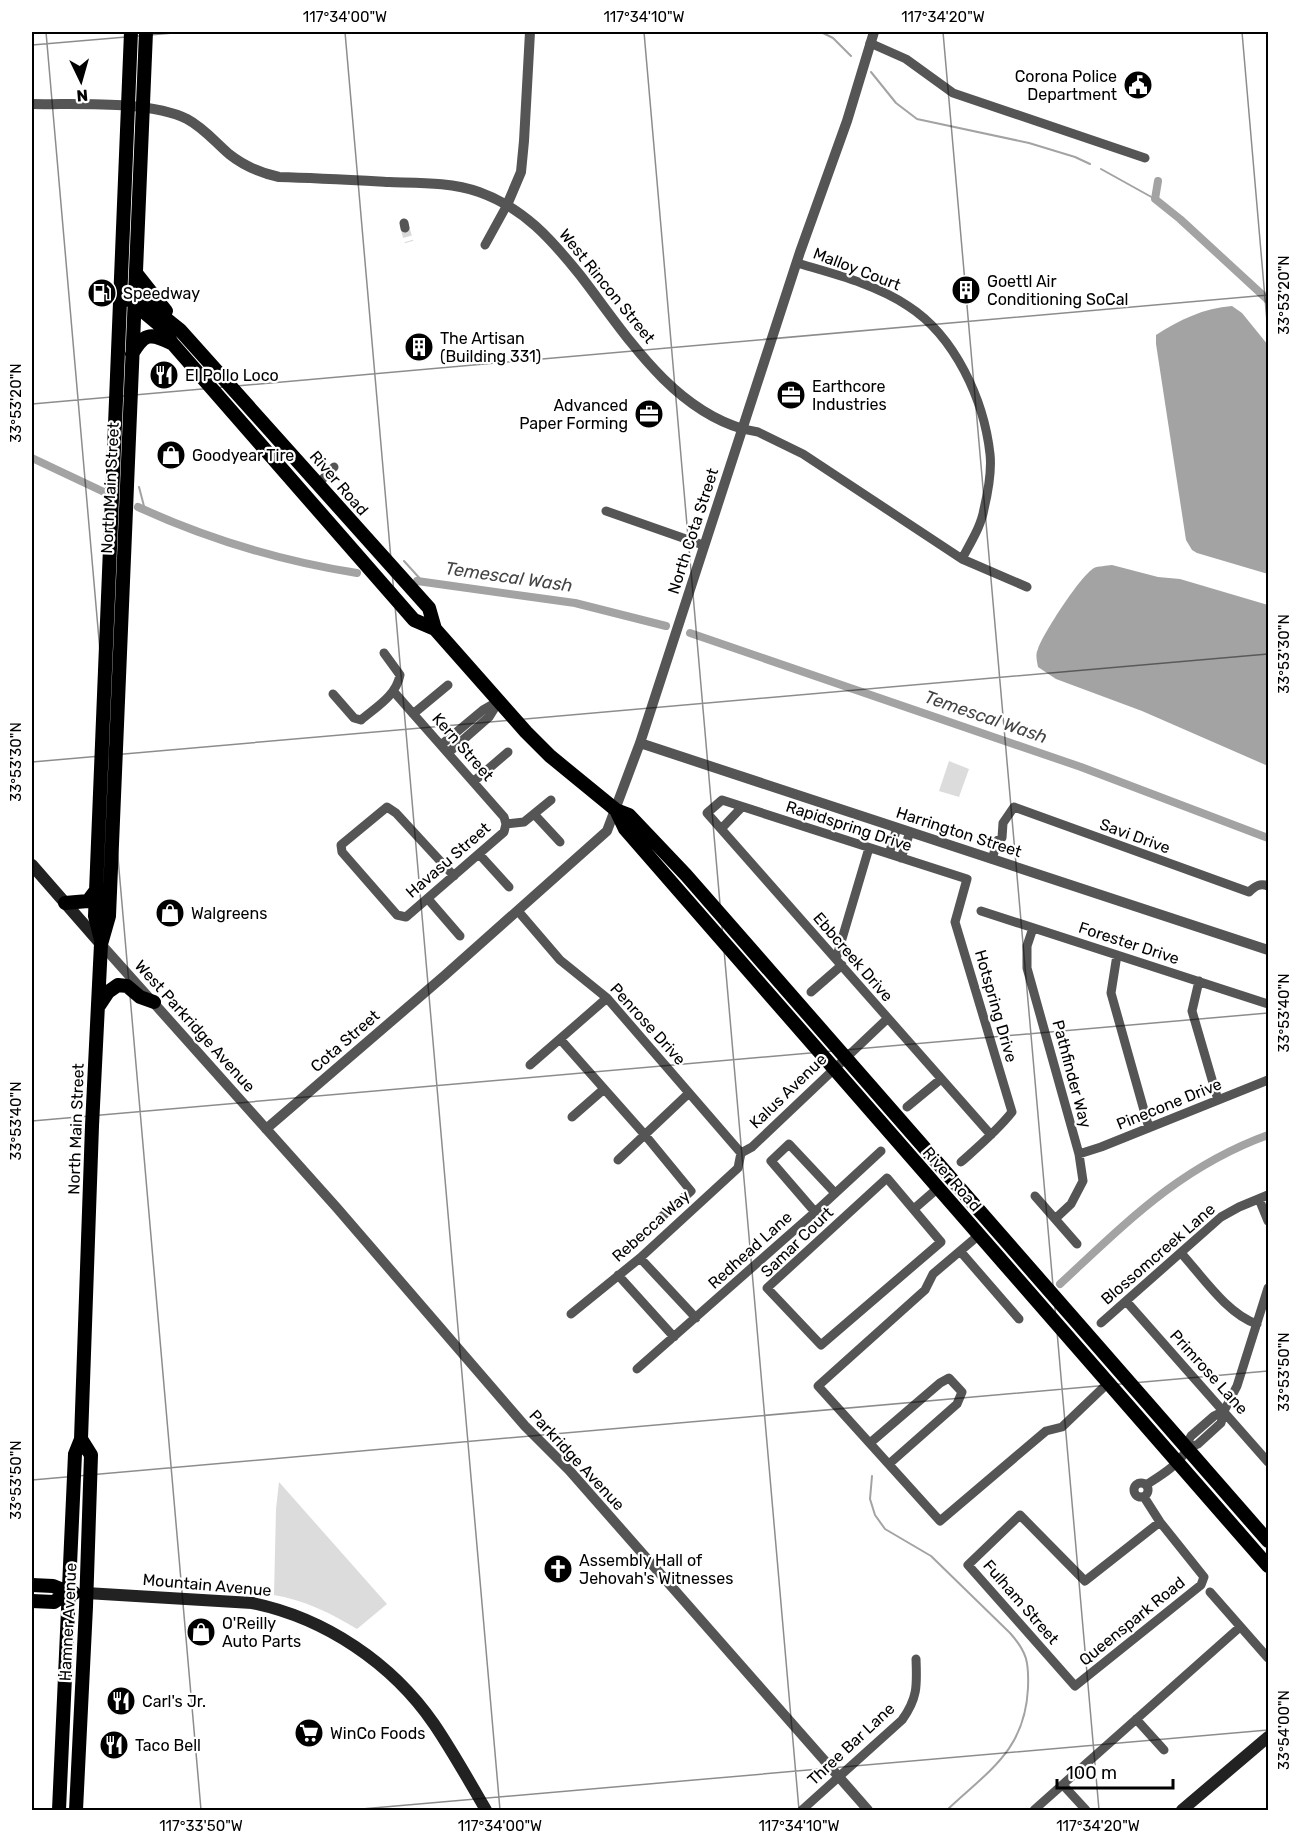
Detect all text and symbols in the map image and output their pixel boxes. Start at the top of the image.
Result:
text: 117°34'00"W [303,8,387,26]
text: 117°34'10"W [603,8,685,26]
text: 117°34'20"W [901,8,985,26]
north arrow [51,51,111,111]
place label: Corona Police Department [1015,67,1117,104]
public building icon: Corona Police Department [1122,69,1154,101]
text: N [76,85,89,105]
street label: West Rincon Street [555,225,659,347]
street label: Malloy Court [811,244,903,294]
text: 33°53'20"N [1275,255,1293,335]
place label: Goettl Air Conditioning SoCal [987,272,1129,309]
building icon: Goettl Air Conditioning SoCal [950,274,982,306]
fuel station icon: Speedway [86,277,118,309]
place label: Speedway [123,284,200,303]
place label: The Artisan (Building 331) [440,329,541,366]
building icon: The Artisan (Building 331) [403,331,435,363]
restaurant icon: El Pollo Loco [148,359,180,391]
text: 33°53'20"N [7,363,25,443]
place label: El Pollo Loco [185,366,279,385]
place label: Earthcore Industries [812,377,887,414]
office icon: Earthcore Industries [775,379,807,411]
place label: Advanced Paper Forming [519,396,628,433]
office icon: Advanced Paper Forming [633,398,665,430]
street label: North Main Street [97,422,123,554]
shop icon: Goodyear Tire [155,439,187,471]
place label: Goodyear Tire [192,446,294,465]
street label: River Road [306,447,372,519]
street label: North Cota Street [664,466,722,596]
water label: Temescal Wash [444,557,574,597]
text: 33°53'30"N [1275,614,1293,694]
water label: Temescal Wash [922,686,1050,748]
street label: Kern Street [428,709,498,785]
text: 33°53'30"N [7,722,25,802]
street label: Rapidspring Drive [784,797,915,855]
street label: Harrington Street [894,803,1024,861]
street label: Savi Drive [1097,814,1173,858]
street label: Havasu Street [402,818,494,902]
shop icon: Walgreens [154,897,186,929]
place label: Walgreens [191,904,267,923]
street label: Ebbcreek Drive [809,909,897,1006]
street label: Forester Drive [1076,918,1182,968]
street label: Hotspring Drive [971,948,1021,1064]
street label: West Parkridge Avenue [131,956,259,1096]
text: 33°53'40"N [1275,973,1293,1053]
street label: Penrose Drive [606,979,690,1069]
street label: Cota Street [307,1006,383,1076]
street label: Pathfinder Way [1048,1018,1096,1130]
street label: Kalus Avenue [746,1050,830,1132]
street label: North Main Street [64,1063,88,1195]
street label: Pinecone Drive [1114,1074,1224,1134]
text: 33°53'40"N [7,1081,25,1161]
street label: River Road [919,1143,985,1215]
street label: Rebecca Way [608,1186,694,1266]
street label: Blossomcreek Lane [1097,1199,1219,1309]
street label: Samar Court [757,1203,837,1281]
street label: Redhead Lane [704,1207,796,1293]
street label: Primrose Lane [1166,1326,1252,1418]
text: 33°53'50"N [1275,1332,1293,1412]
street label: Parkridge Avenue [525,1406,629,1514]
text: 33°53'50"N [7,1440,25,1520]
place label: Assembly Hall of Jehovah's Witnesses [579,1551,733,1588]
church icon: Assembly Hall of Jehovah's Witnesses [542,1553,574,1585]
street label: Fulham Street [979,1556,1063,1648]
street label: Hamner Avenue [55,1562,81,1682]
street label: Mountain Avenue [142,1570,272,1600]
street label: Queenspark Road [1075,1573,1189,1669]
place label: O'Reilly Auto Parts [222,1614,301,1651]
shop icon: O'Reilly Auto Parts [185,1616,217,1648]
restaurant icon: Carl's Jr. [105,1685,137,1717]
text: 33°54'00"N [1275,1690,1293,1770]
place label: Carl's Jr. [142,1692,206,1711]
street label: Three Bar Lane [804,1699,898,1789]
supermarket icon: WinCo Foods [293,1717,325,1749]
place label: WinCo Foods [330,1724,425,1743]
restaurant icon: Taco Bell [98,1729,130,1761]
place label: Taco Bell [135,1736,201,1755]
scale bar [1057,1752,1172,1790]
text: 100 m [1066,1762,1117,1784]
text: 117°33'50"W [159,1817,243,1835]
text: 117°34'00"W [458,1817,542,1835]
text: 117°34'10"W [758,1817,840,1835]
text: 117°34'20"W [1056,1817,1140,1835]

